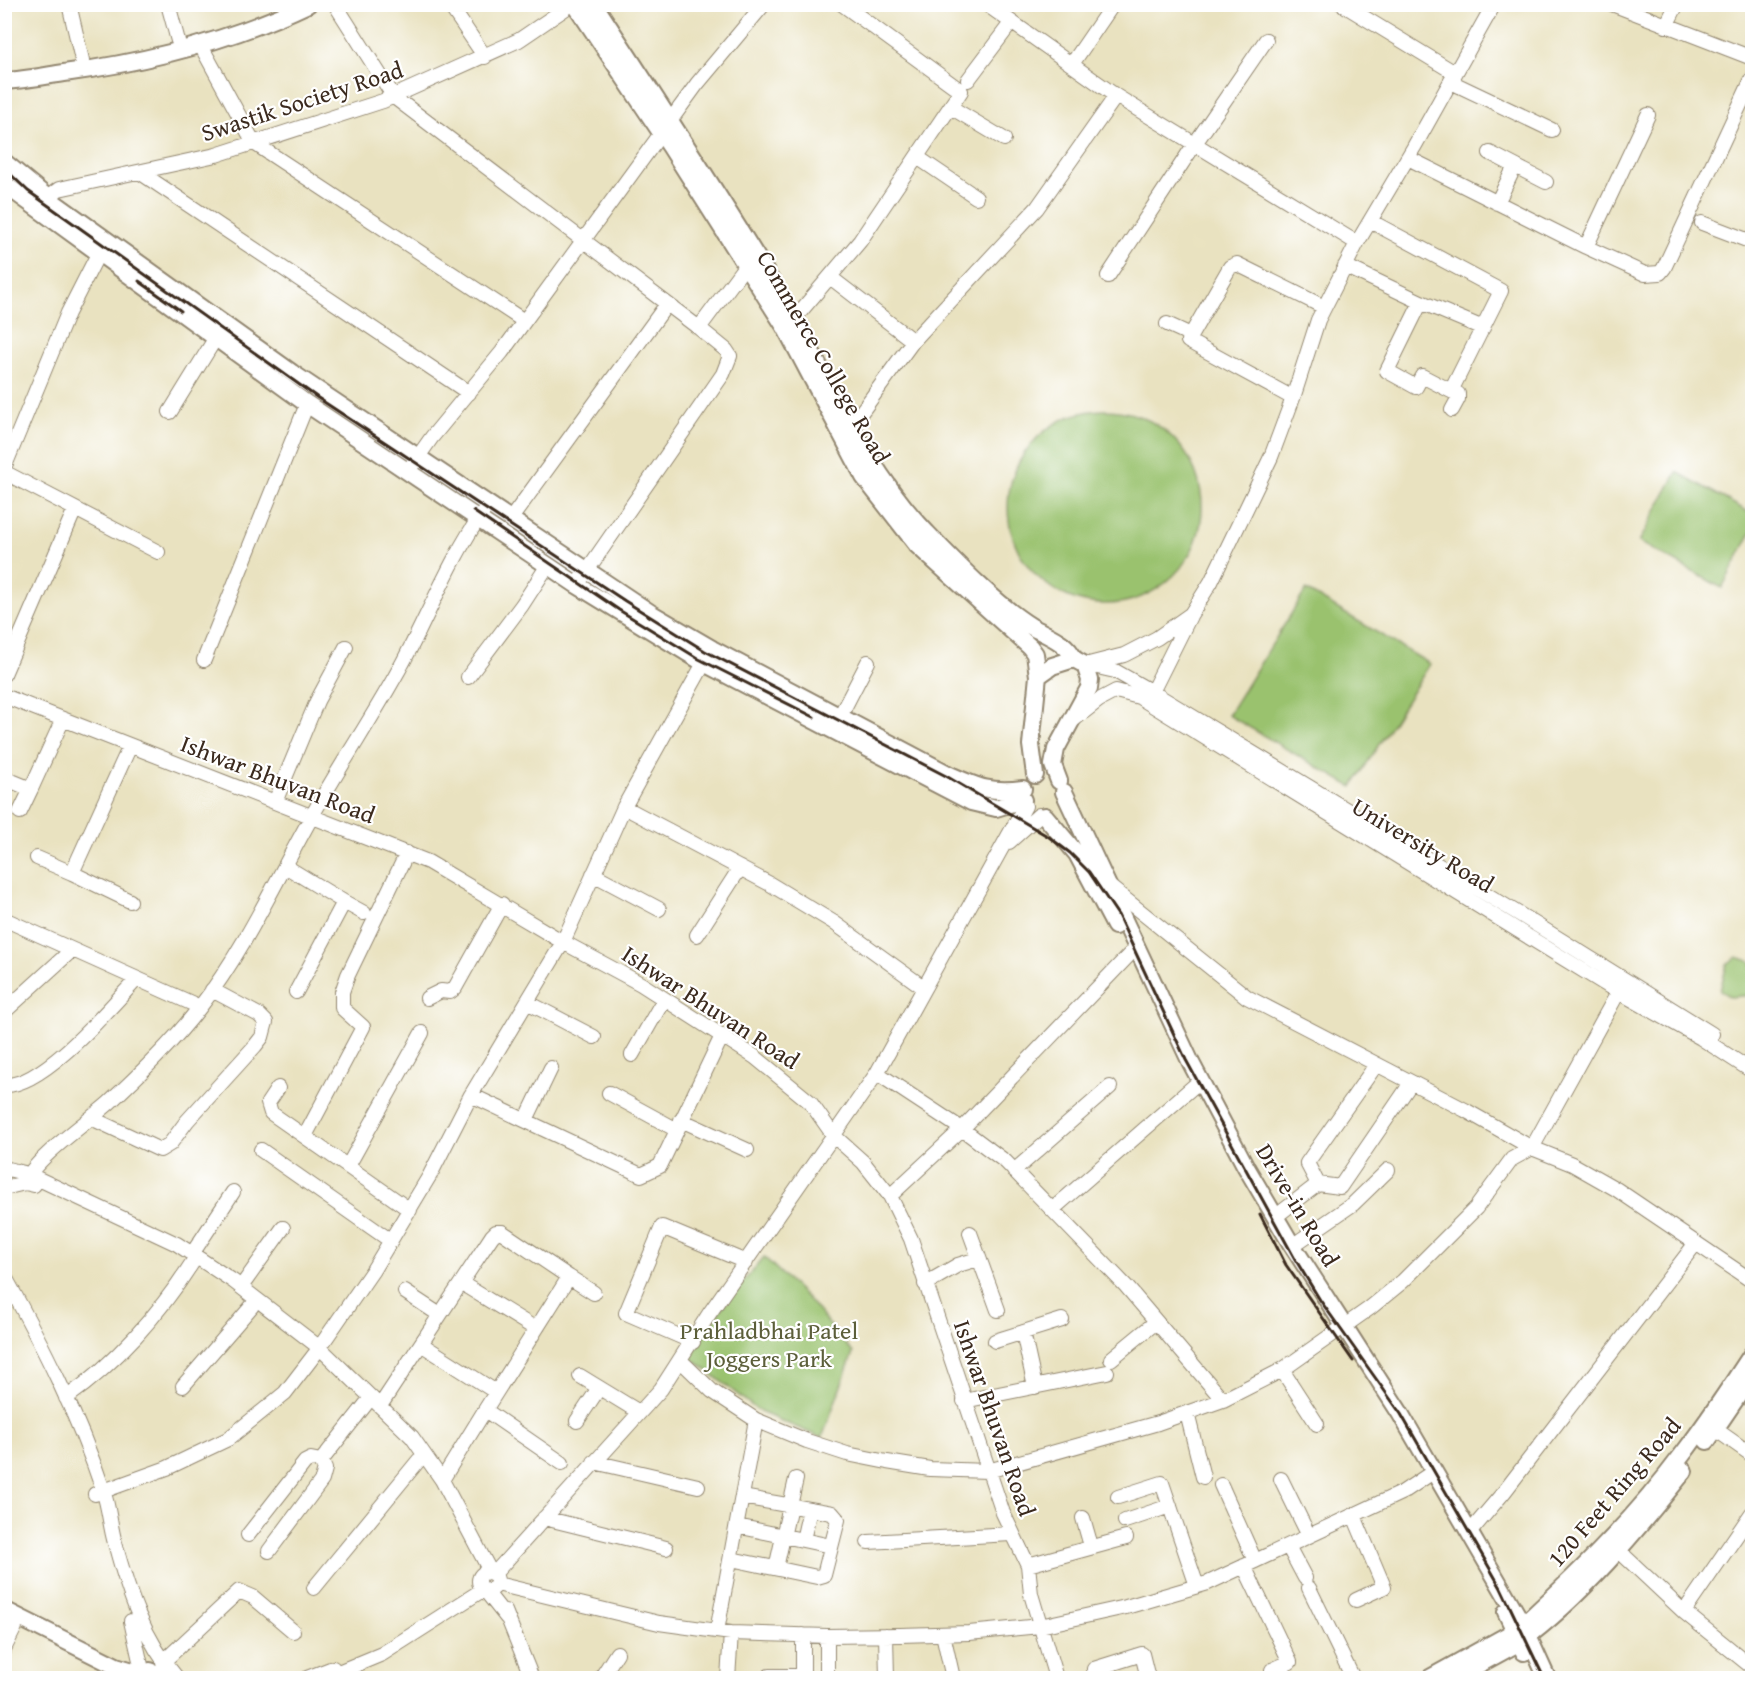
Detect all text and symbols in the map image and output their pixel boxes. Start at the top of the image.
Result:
street label: Swastik Society Road [197,52,408,150]
street label: Commerce College Road [749,244,900,470]
street label: Ishwar Bhuvan Road [176,726,380,832]
street label: University Road [1345,789,1501,901]
street label: Ishwar Bhuvan Road [615,936,807,1078]
street label: Drive-in Road [1248,1137,1349,1273]
park label: Prahladbhai Patel Joggers Park [680,1313,858,1376]
street label: Ishwar Bhuvan Road [945,1315,1045,1521]
street label: 120 Feet Ring Road [1539,1409,1689,1575]

